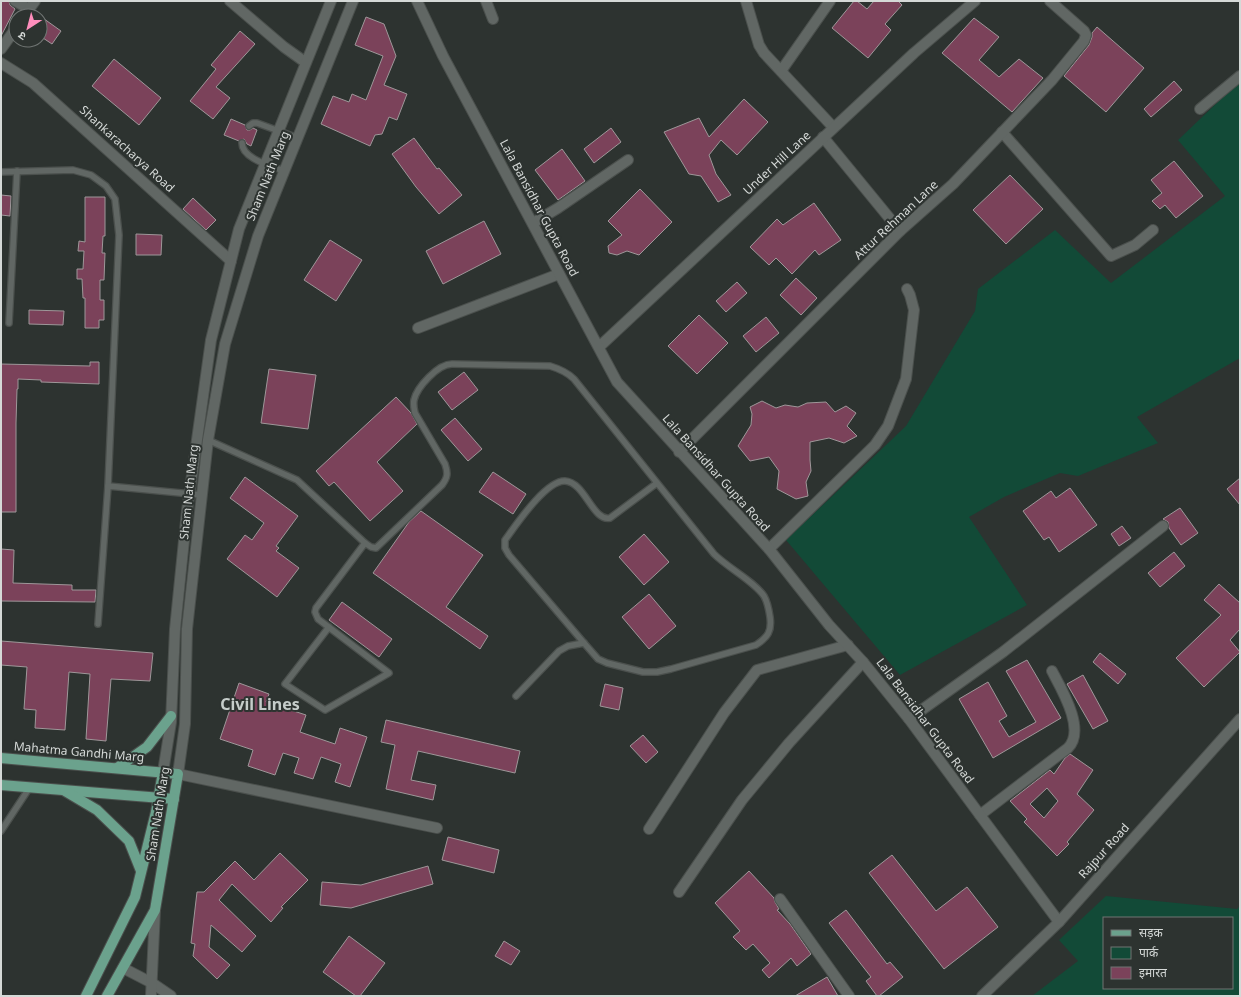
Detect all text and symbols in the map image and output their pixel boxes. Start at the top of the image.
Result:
north arrow [8,8,48,48]
text: उ [16,27,29,43]
street label: Shankaracharya Road [75,103,177,197]
street label: Under Hill Lane [740,128,815,199]
street label: Sham Nath Marg [244,129,294,224]
street label: Lala Bansidhar Gupta Road [495,137,581,280]
street label: Attur Rehman Lane [851,177,942,264]
street label: Lala Bansidhar Gupta Road [658,411,772,536]
street label: Sham Nath Marg [177,444,203,540]
street label: Lala Bansidhar Gupta Road [872,656,977,787]
district label: Civil Lines [220,696,300,717]
street label: Mahatma Gandhi Marg [13,739,145,767]
street label: Sham Nath Marg [144,766,174,863]
street label: Rajpur Road [1076,821,1134,883]
legend [1103,917,1233,989]
text: सड़क [1139,926,1164,942]
text: पार्क [1139,946,1159,962]
text: इमारत [1139,966,1168,982]

